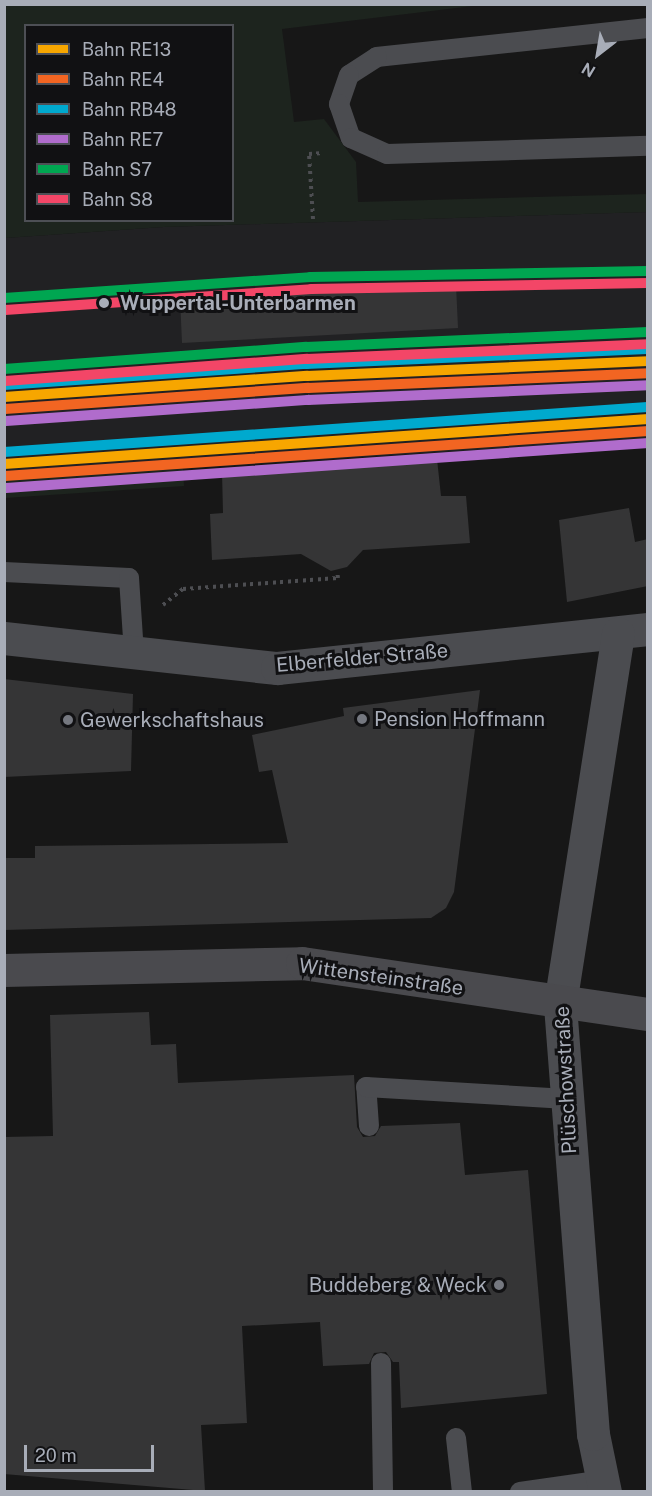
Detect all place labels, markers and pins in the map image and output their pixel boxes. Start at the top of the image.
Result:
place label: Wuppertal-Unterbarmen [120,291,356,315]
marker: Wuppertal-Unterbarmen [93,292,115,314]
place label: Pension Hoffmann [374,707,545,731]
place label: Gewerkschaftshaus [80,708,264,732]
marker: Pension Hoffmann [355,712,369,726]
marker: Gewerkschaftshaus [61,713,75,727]
place label: Buddeberg & Weck [308,1273,487,1297]
marker: Buddeberg & Weck [492,1278,506,1292]

